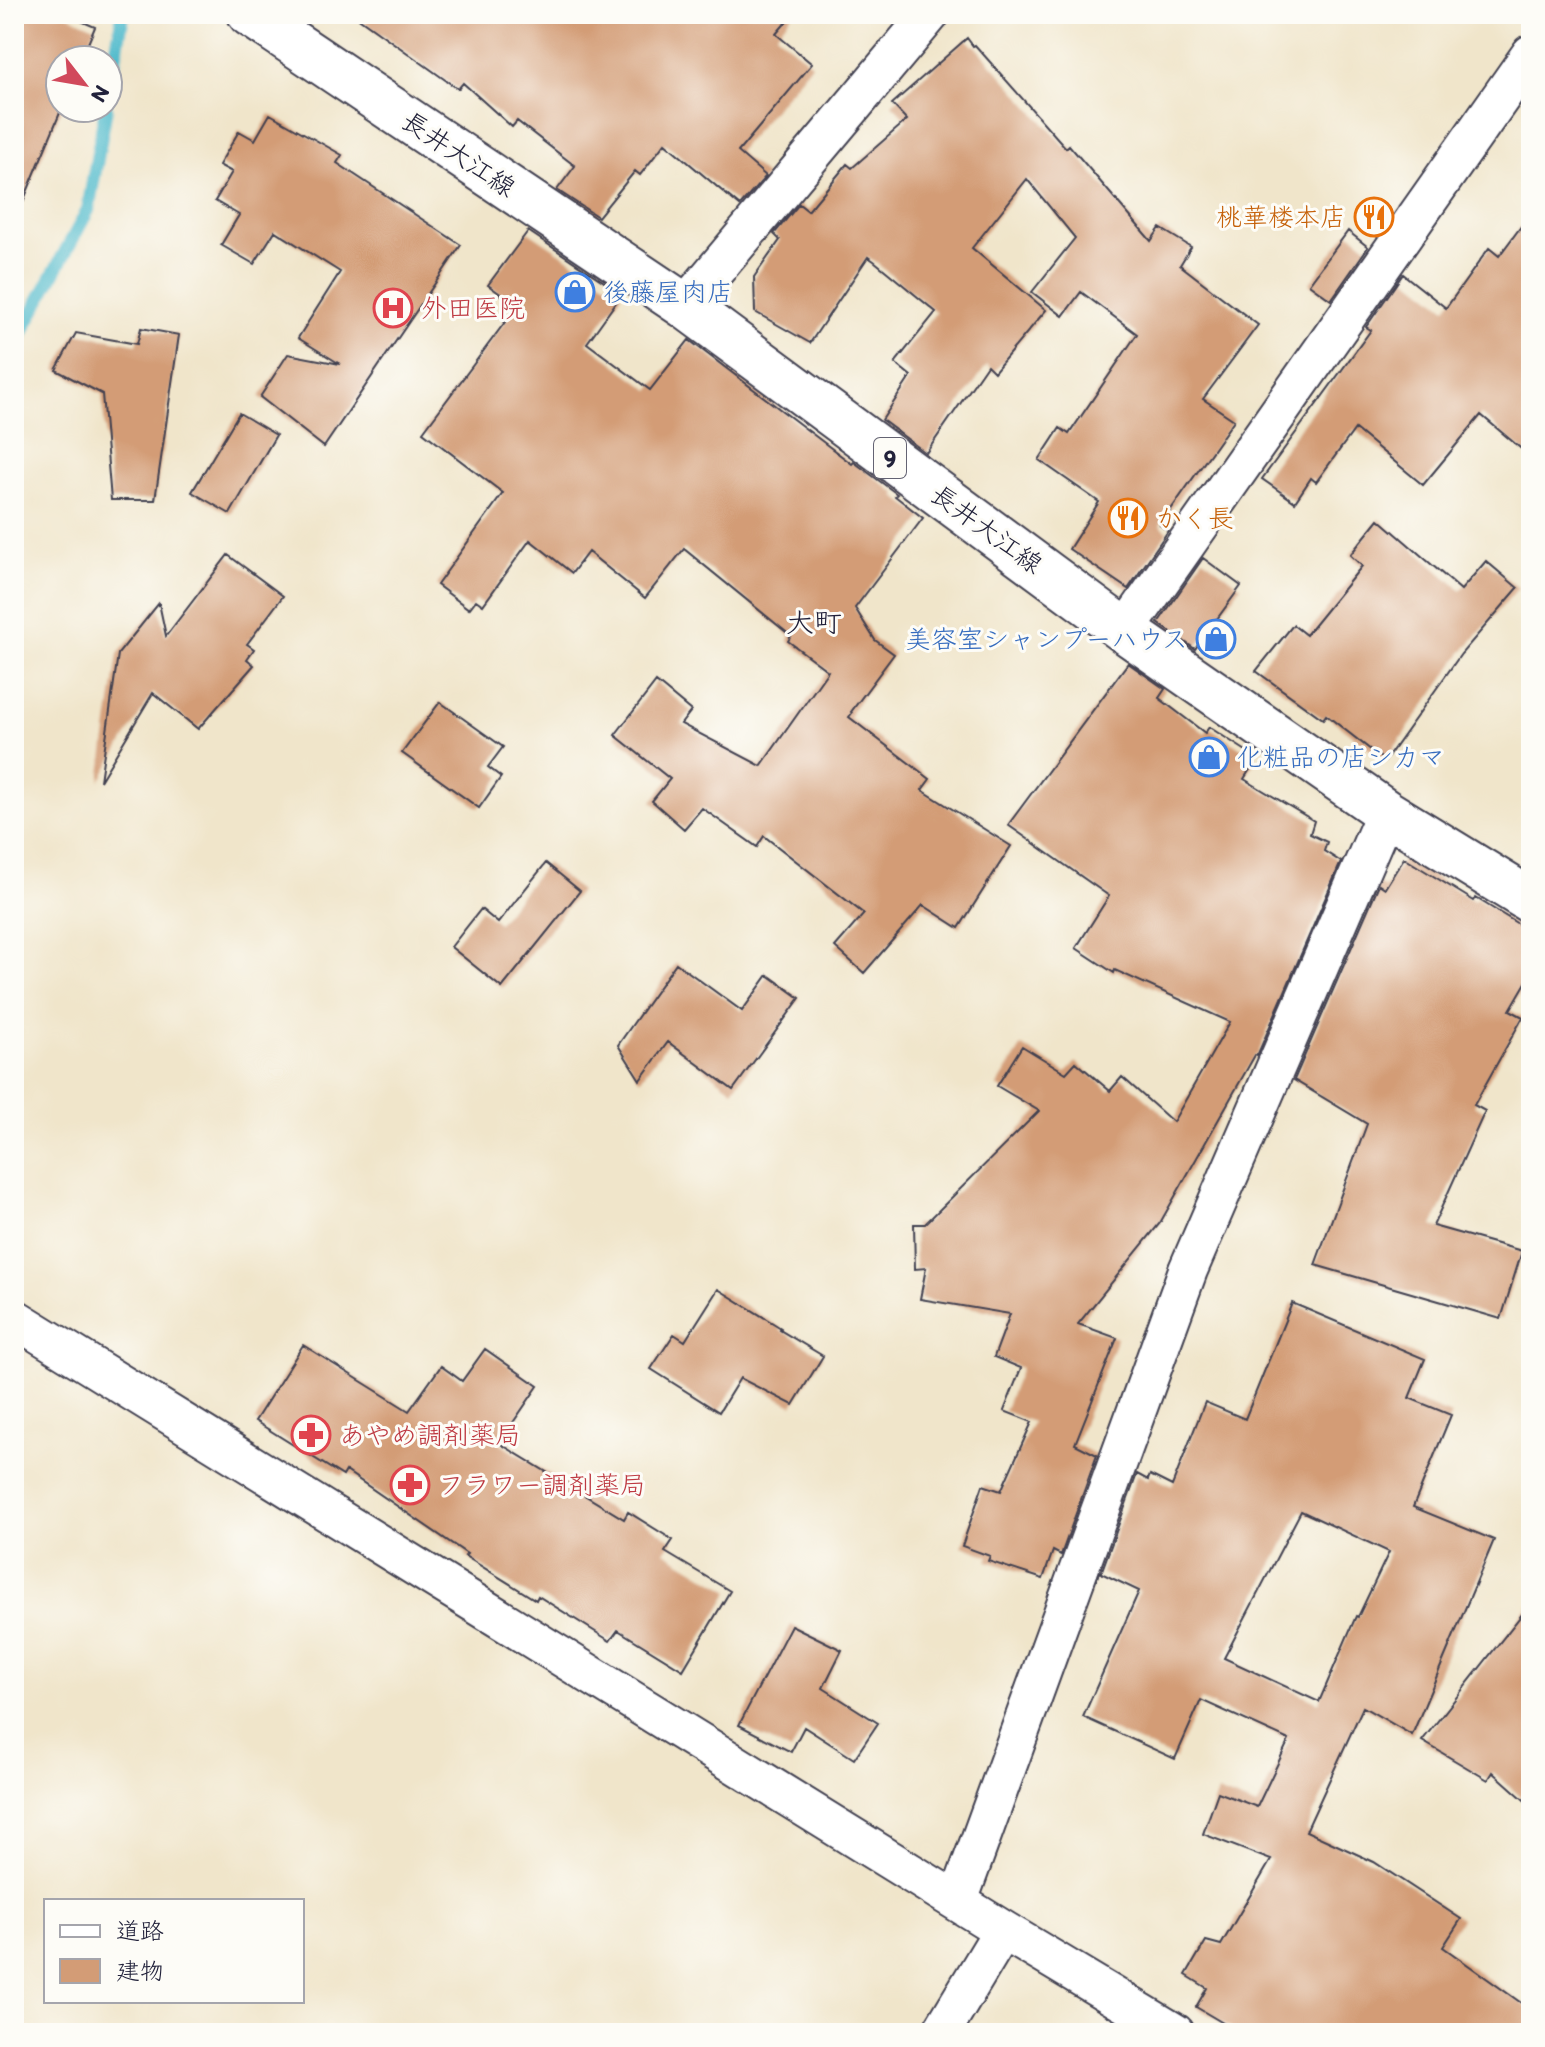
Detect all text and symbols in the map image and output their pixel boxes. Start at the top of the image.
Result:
north arrow [44,44,124,124]
text: N [85,81,116,107]
street label: 長井大江線 [396,104,522,204]
restaurant icon: 桃華楼本店 [1353,196,1395,238]
place label: 桃華楼本店 [1216,201,1346,233]
shop icon: 後藤屋肉店 [554,271,596,313]
place label: 後藤屋肉店 [603,276,733,308]
hospital icon: 外田医院 [372,287,414,329]
place label: 外田医院 [421,292,525,324]
road number: 9 [874,438,906,478]
street label: 長井大江線 [925,478,1049,580]
restaurant icon: かく長 [1107,497,1149,539]
place label: かく長 [1156,502,1234,534]
district label: 大町 [786,605,842,639]
shop icon: 美容室シャンプーハウス [1195,618,1237,660]
place label: 美容室シャンプーハウス [905,623,1188,655]
shop icon: 化粧品の店シカマ [1188,736,1230,778]
place label: 化粧品の店シカマ [1237,741,1445,773]
pharmacy icon: あやめ調剤薬局 [290,1414,332,1456]
place label: あやめ調剤薬局 [339,1419,521,1451]
pharmacy icon: フラワー調剤薬局 [389,1464,431,1506]
place label: フラワー調剤薬局 [438,1469,646,1501]
legend [44,1899,304,2003]
text: 道路 [116,1916,164,1945]
text: 建物 [116,1956,164,1985]

